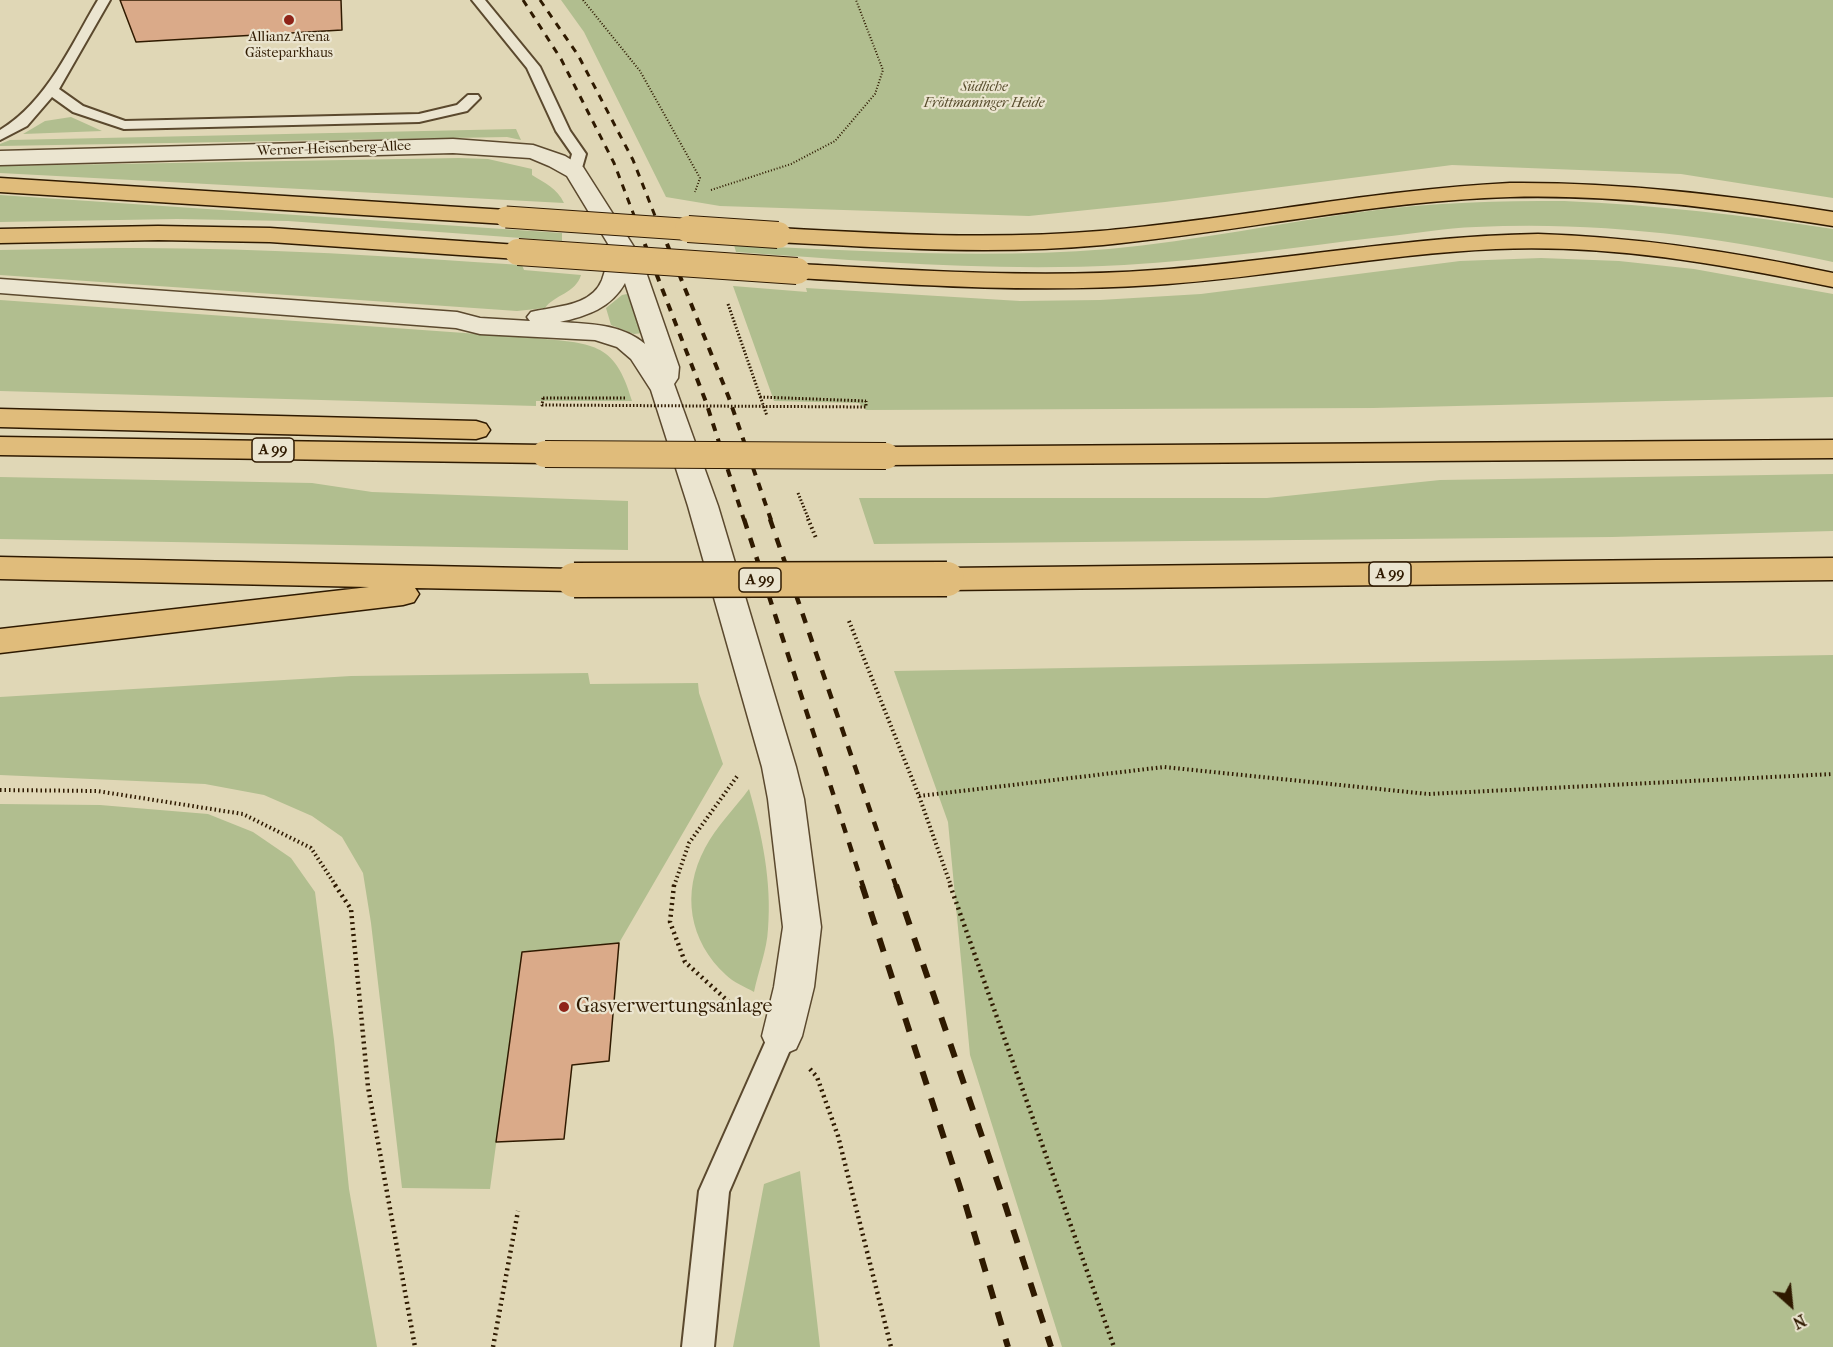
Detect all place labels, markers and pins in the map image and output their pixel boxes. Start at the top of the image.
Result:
marker: Allianz Arena Gästeparkhaus [282,13,296,27]
place label: Allianz Arena Gästeparkhaus [245,30,333,62]
place label: Gasverwertungsanlage [576,995,772,1019]
marker: Gasverwertungsanlage [557,1000,571,1014]

